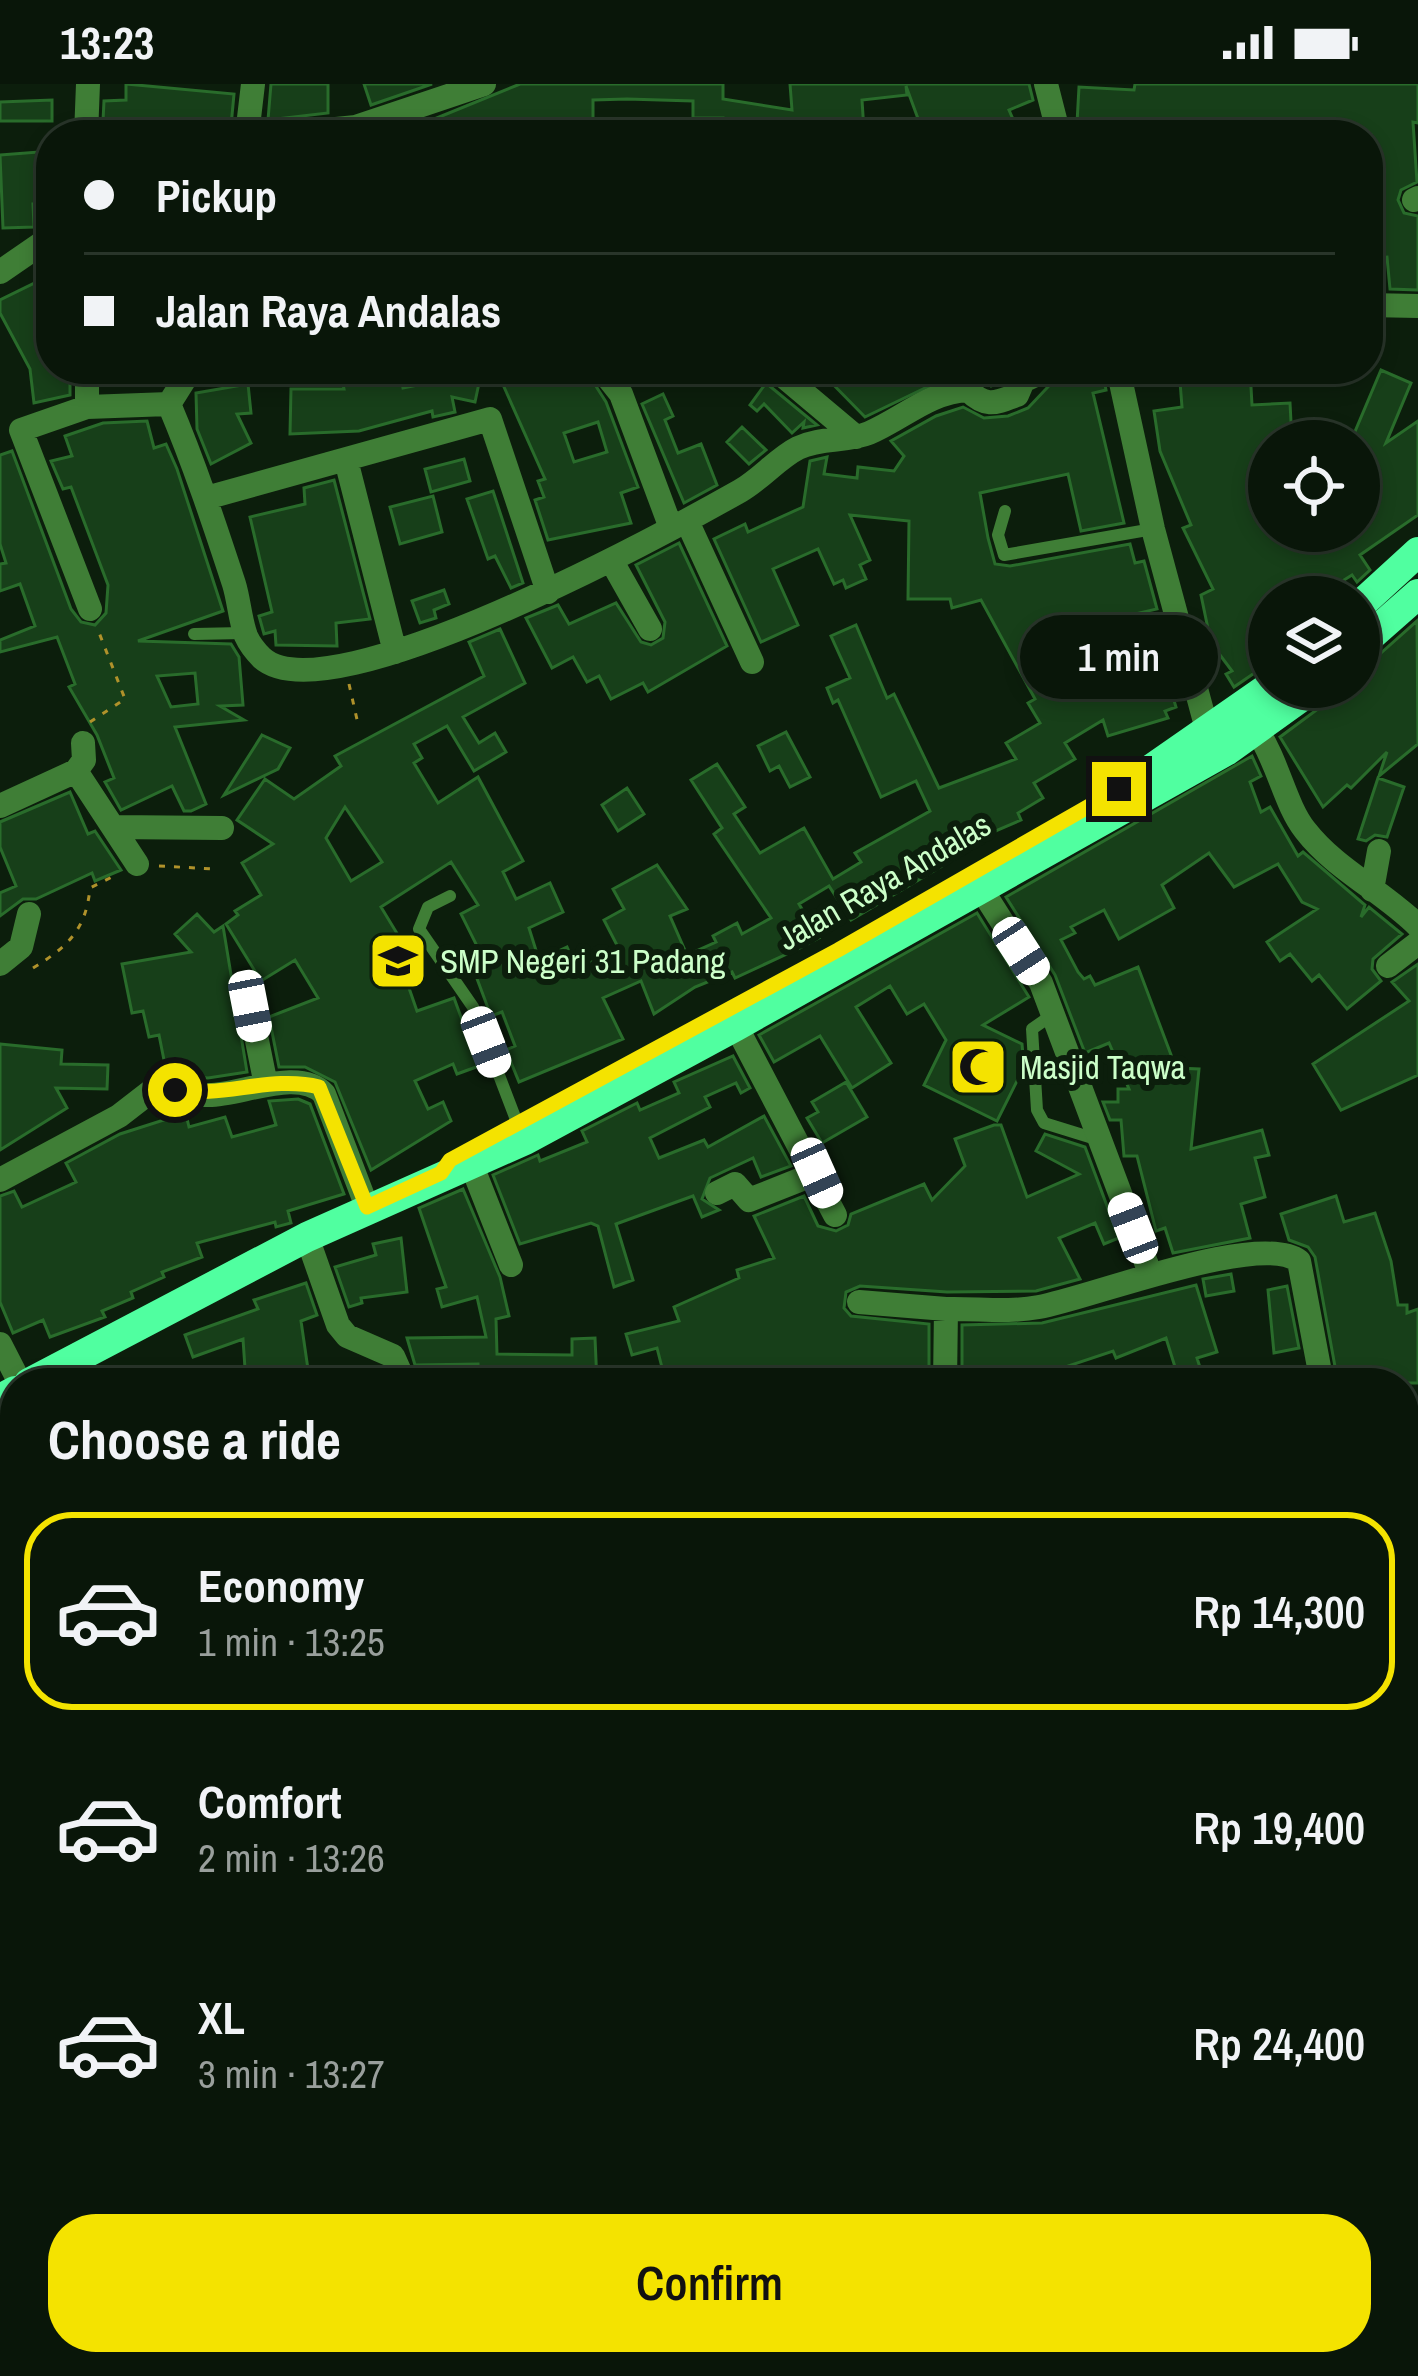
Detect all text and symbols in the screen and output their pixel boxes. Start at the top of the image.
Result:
text: 13:23 [60,12,154,73]
text: Pickup [156,165,277,226]
text: Jalan Raya Andalas [156,280,501,341]
map controls [1248,420,1380,708]
button: locate [1248,420,1380,552]
button: layers [1248,576,1380,708]
callout: 1 min [1020,615,1218,699]
text: 1 min [1078,631,1160,683]
route end [1092,762,1146,816]
street label: Jalan Raya Andalas [769,802,999,960]
car [986,911,1056,991]
school or university icon: SMP Negeri 31 Padang [367,930,429,992]
place label: SMP Negeri 31 Padang [440,939,725,983]
car [225,967,275,1045]
car [456,1002,516,1082]
mosque icon: Masjid Taqwa [947,1036,1009,1098]
place label: Masjid Taqwa [1020,1045,1186,1089]
route start [148,1063,202,1117]
car [786,1133,848,1213]
car [1103,1188,1163,1268]
text: Choose a ride [48,1403,341,1476]
text: Economy [198,1555,364,1616]
icon: car [54,1557,162,1665]
text: Rp 14,300 [1193,1581,1365,1642]
text: 1 min · 13:25 [198,1616,385,1668]
text: Comfort [198,1771,341,1832]
icon: car [54,1773,162,1881]
text: Rp 19,400 [1193,1797,1365,1858]
text: 2 min · 13:26 [198,1832,385,1884]
text: XL [198,1987,245,2048]
icon: car [54,1989,162,2097]
text: Rp 24,400 [1193,2013,1365,2074]
text: 3 min · 13:27 [198,2048,385,2100]
button: Confirm [48,2214,1371,2352]

